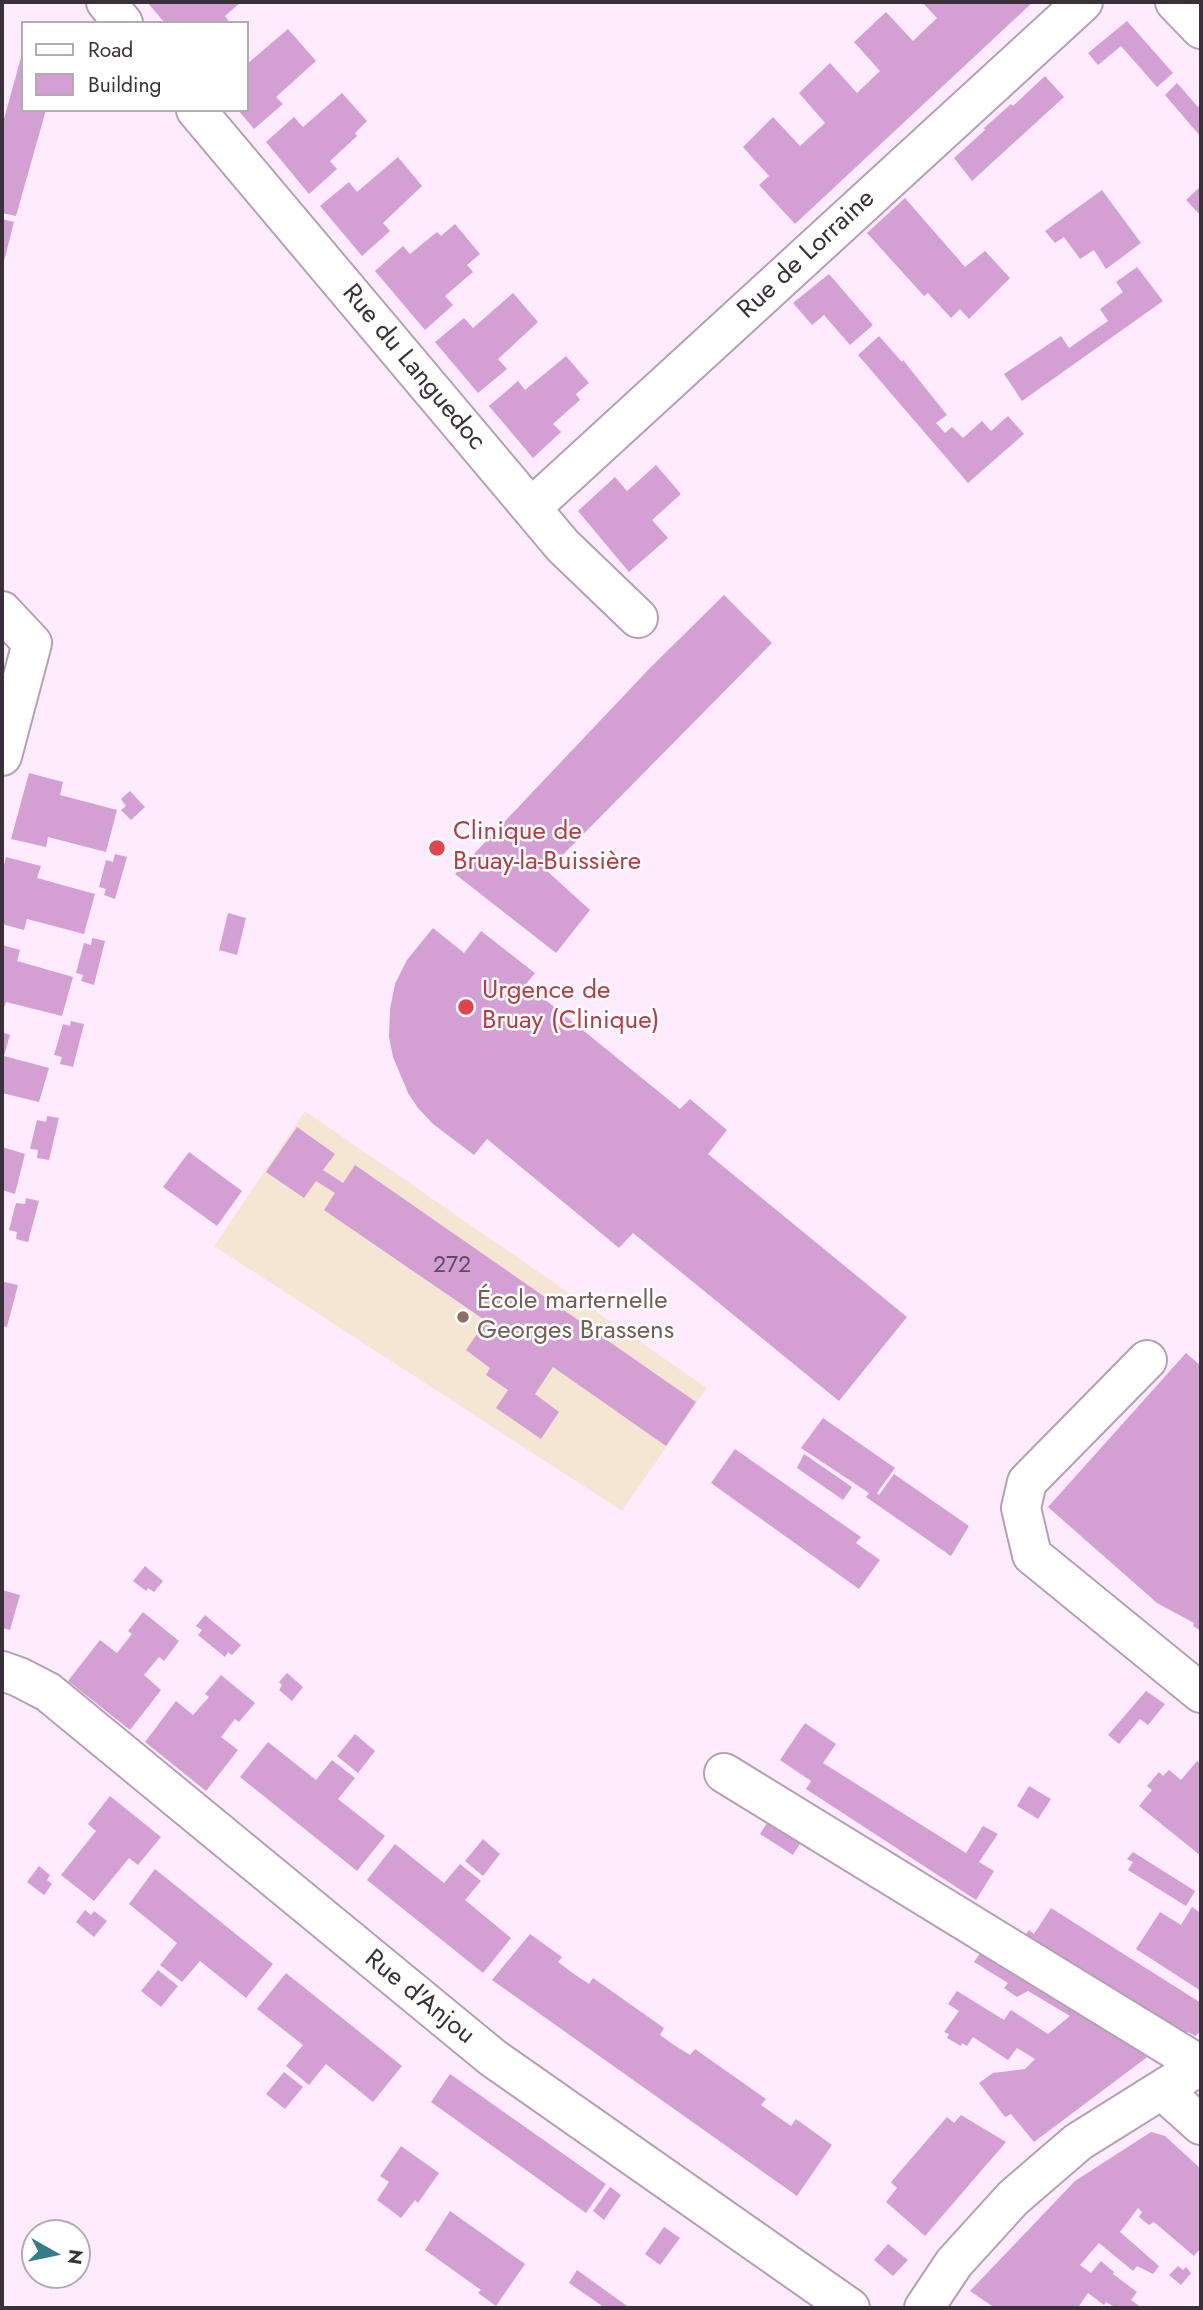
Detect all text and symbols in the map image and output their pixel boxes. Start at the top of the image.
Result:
legend [21,21,248,112]
text: Road [88,35,133,65]
text: Building [88,70,161,100]
street label: Rue de Lorraine [732,184,882,326]
street label: Rue du Languedoc [335,279,491,457]
place label: Clinique de Bruay-la-Buissière [453,817,641,878]
marker: Clinique de Bruay-la-Buissière [427,838,447,858]
place label: Urgence de Bruay (Clinique) [482,976,660,1038]
marker: Urgence de Bruay (Clinique) [456,997,476,1017]
house number: 272 [433,1252,471,1280]
place label: École marternelle Georges Brassens [477,1286,674,1348]
marker: École marternelle Georges Brassens [455,1309,471,1325]
street label: Rue d'Anjou [358,1944,480,2052]
north arrow [21,2219,91,2289]
text: N [61,2247,90,2267]

